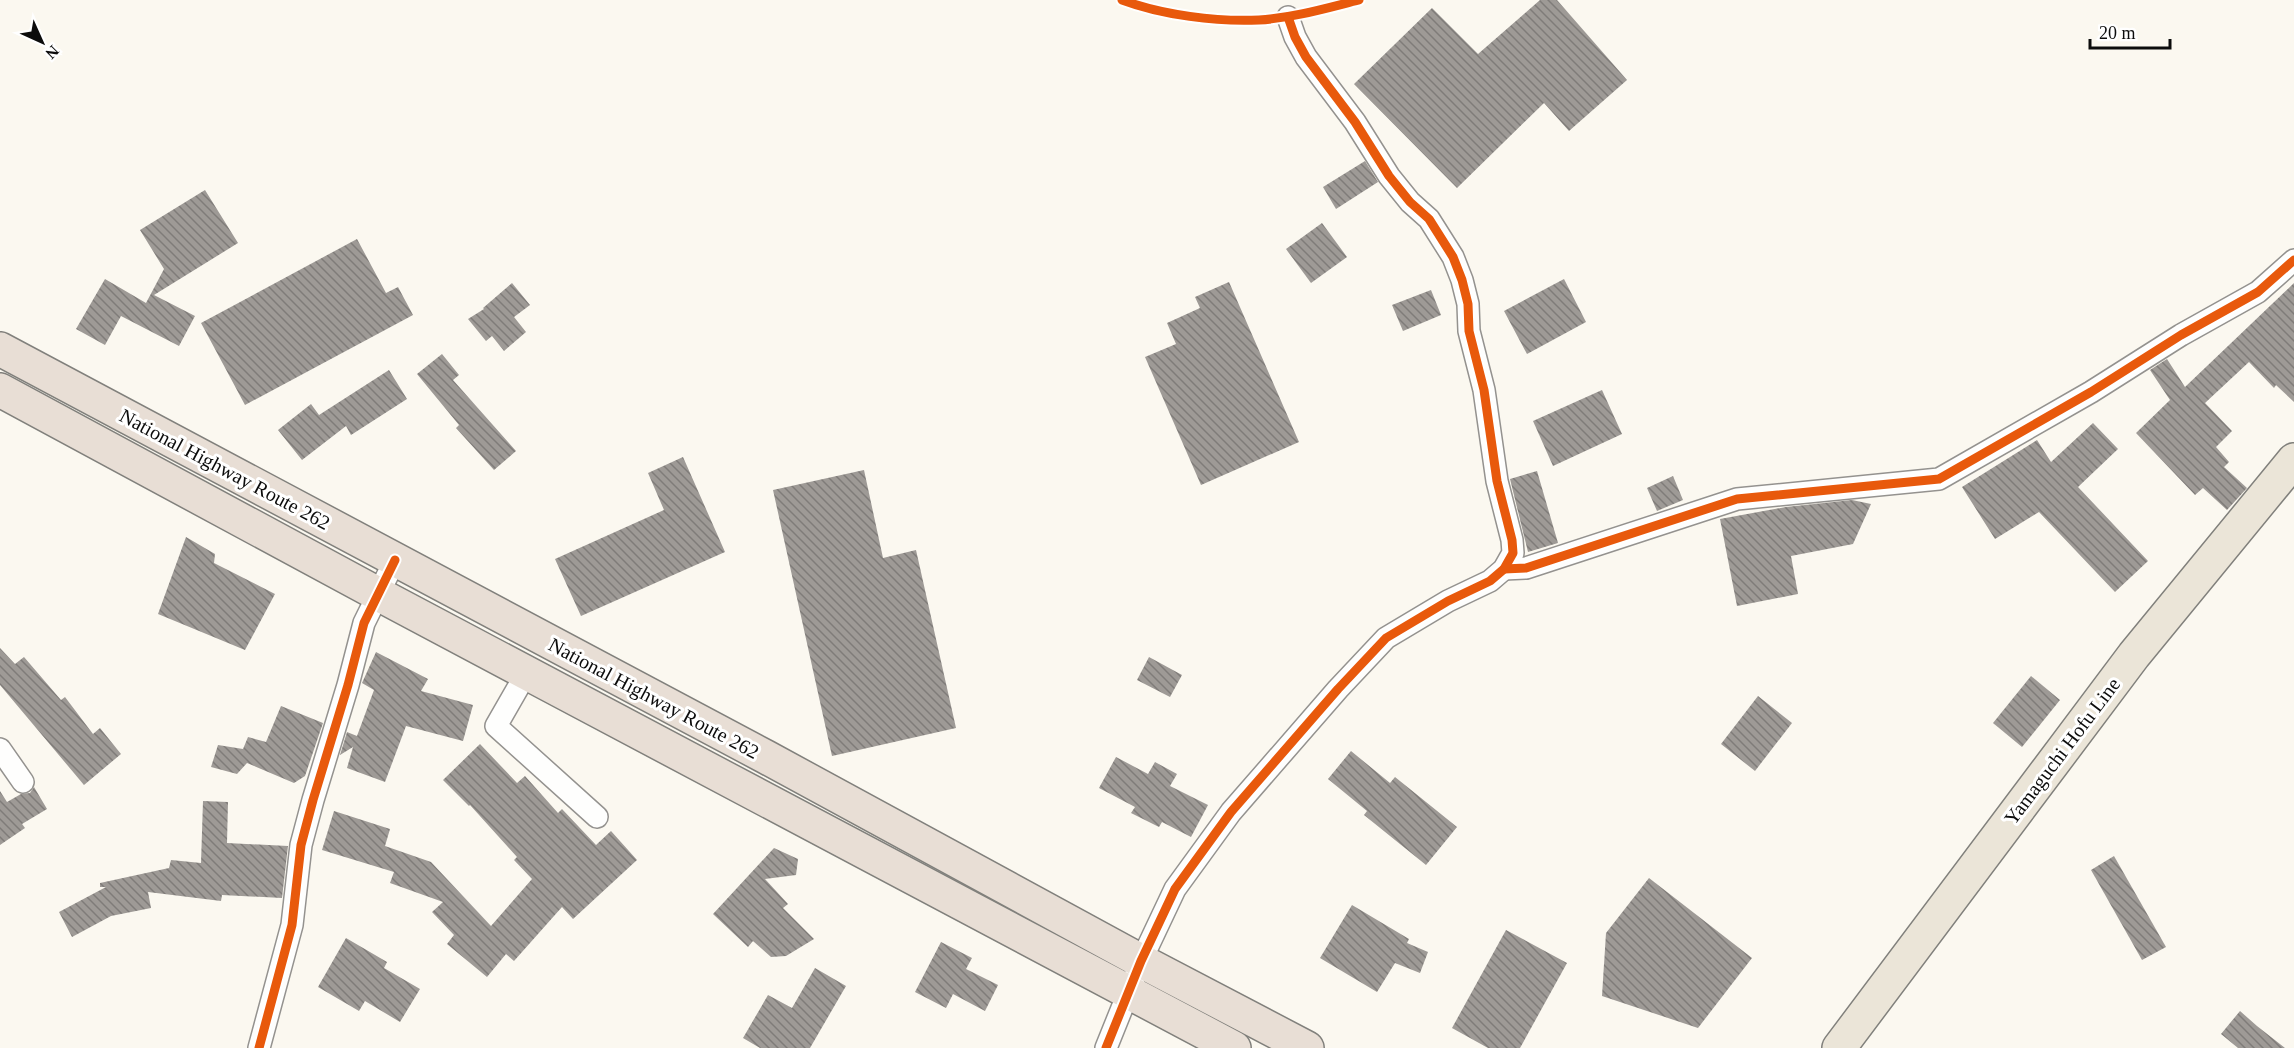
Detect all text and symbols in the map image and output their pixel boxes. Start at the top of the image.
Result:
north arrow [12,12,72,72]
scale bar [2090,12,2170,50]
text: 20 m [2099,23,2136,43]
text: N [42,42,62,63]
street label: National Highway Route 262 [116,404,334,535]
street label: National Highway Route 262 [545,633,763,764]
street label: Yamaguchi Hofu Line [2000,673,2125,829]

